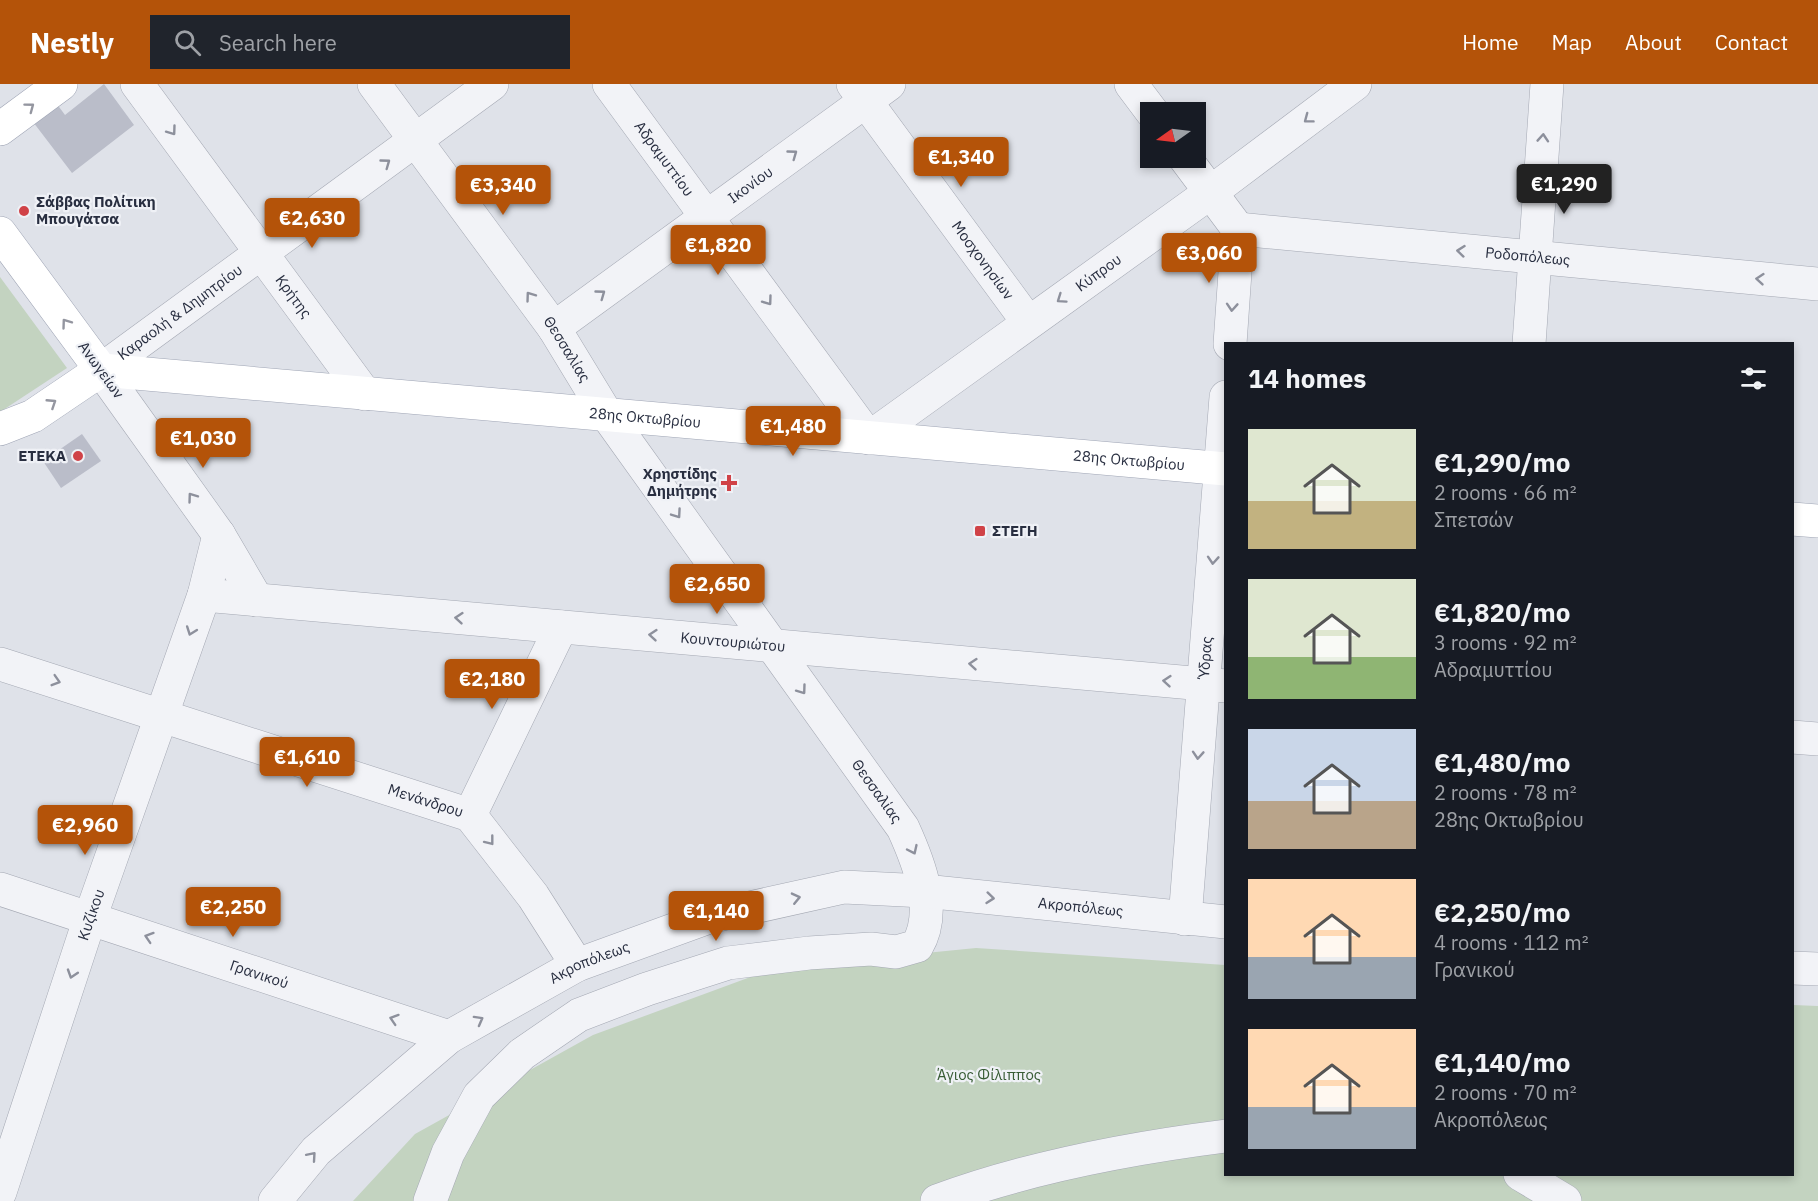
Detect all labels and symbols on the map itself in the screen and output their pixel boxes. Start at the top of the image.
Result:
north arrow [1140,102,1206,168]
one-way arrow [24,103,35,114]
one-way arrow [1304,112,1315,123]
street label: Αδραμυττίου [630,117,698,200]
one-way arrow [165,125,176,136]
one-way arrow [1536,134,1549,143]
pin: €1,340 [912,137,1010,188]
one-way arrow [786,150,797,161]
one-way arrow [379,159,390,170]
street label: Ικονίου [724,162,776,207]
pin: €1,290 [1515,164,1613,215]
pin: €3,340 [454,165,552,216]
place label: Σάββας Πολίτικη Μπουγάτσα [36,192,156,228]
pin: €2,630 [263,198,361,249]
marker: Σάββας Πολίτικη Μπουγάτσα [17,204,31,218]
street label: Μοσχονησίων [948,217,1019,304]
pin: €1,820 [669,225,767,276]
pin: €3,060 [1160,233,1258,284]
street label: Ροδοπόλεως [1484,242,1571,269]
one-way arrow [1456,245,1466,258]
street label: Κύπρου [1071,249,1125,295]
street label: Καραολή & Δημητρίου [113,260,246,364]
street label: Κρήτης [272,271,316,322]
one-way arrow [1755,273,1764,286]
one-way arrow [595,290,606,301]
one-way arrow [526,292,537,303]
one-way arrow [1056,292,1067,303]
one-way arrow [761,294,772,305]
one-way arrow [1226,303,1239,312]
street label: Θεσσαλίας [539,312,595,386]
one-way arrow [63,319,74,330]
street label: Ανωγείων [74,337,129,402]
one-way arrow [46,399,56,411]
street label: 28ης Οκτωβρίου [588,403,702,432]
pin: €1,480 [744,406,842,457]
pin: €1,030 [154,418,252,469]
place label: ΕΤΕΚΑ [18,446,66,465]
street label: 28ης Οκτωβρίου [1072,446,1186,474]
marker: ΕΤΕΚΑ [71,449,85,463]
place label: Χρηστίδης Δημήτρης [643,464,717,500]
marker: Χρηστίδης Δημήτρης [722,476,736,490]
one-way arrow [188,493,199,504]
one-way arrow [670,508,681,519]
place label: ΣΤΕΓΗ [992,521,1038,540]
marker: ΣΤΕΓΗ [973,524,987,538]
one-way arrow [1207,556,1220,565]
pin: €2,650 [668,564,766,615]
one-way arrow [455,612,464,625]
one-way arrow [186,625,199,636]
street label: Κουντουριώτου [680,627,786,656]
one-way arrow [649,629,658,642]
street label: Ύδρας [1194,636,1216,681]
one-way arrow [968,658,978,671]
pin: €2,180 [443,659,541,710]
one-way arrow [50,674,61,686]
one-way arrow [1163,675,1172,688]
one-way arrow [795,684,806,695]
pin: €1,610 [258,737,356,788]
one-way arrow [1192,750,1205,759]
street label: Θεσσαλίας [848,755,906,827]
street label: Μενάνδρου [385,779,466,821]
pin: €2,960 [36,805,134,856]
one-way arrow [483,834,494,845]
one-way arrow [905,844,917,855]
street label: Κυζίκου [73,886,109,943]
pin: €2,250 [184,887,282,938]
pin: €1,140 [667,891,765,942]
one-way arrow [985,891,994,903]
one-way arrow [791,892,801,905]
street label: Ακροπόλεως [1037,893,1124,920]
one-way arrow [144,932,155,945]
street label: Ακροπόλεως [546,937,632,988]
street label: Γρανικού [228,955,291,993]
one-way arrow [66,968,79,979]
one-way arrow [389,1013,399,1026]
one-way arrow [473,1016,483,1027]
park label: Άγιος Φίλιππος [937,1065,1041,1084]
one-way arrow [305,1152,316,1163]

